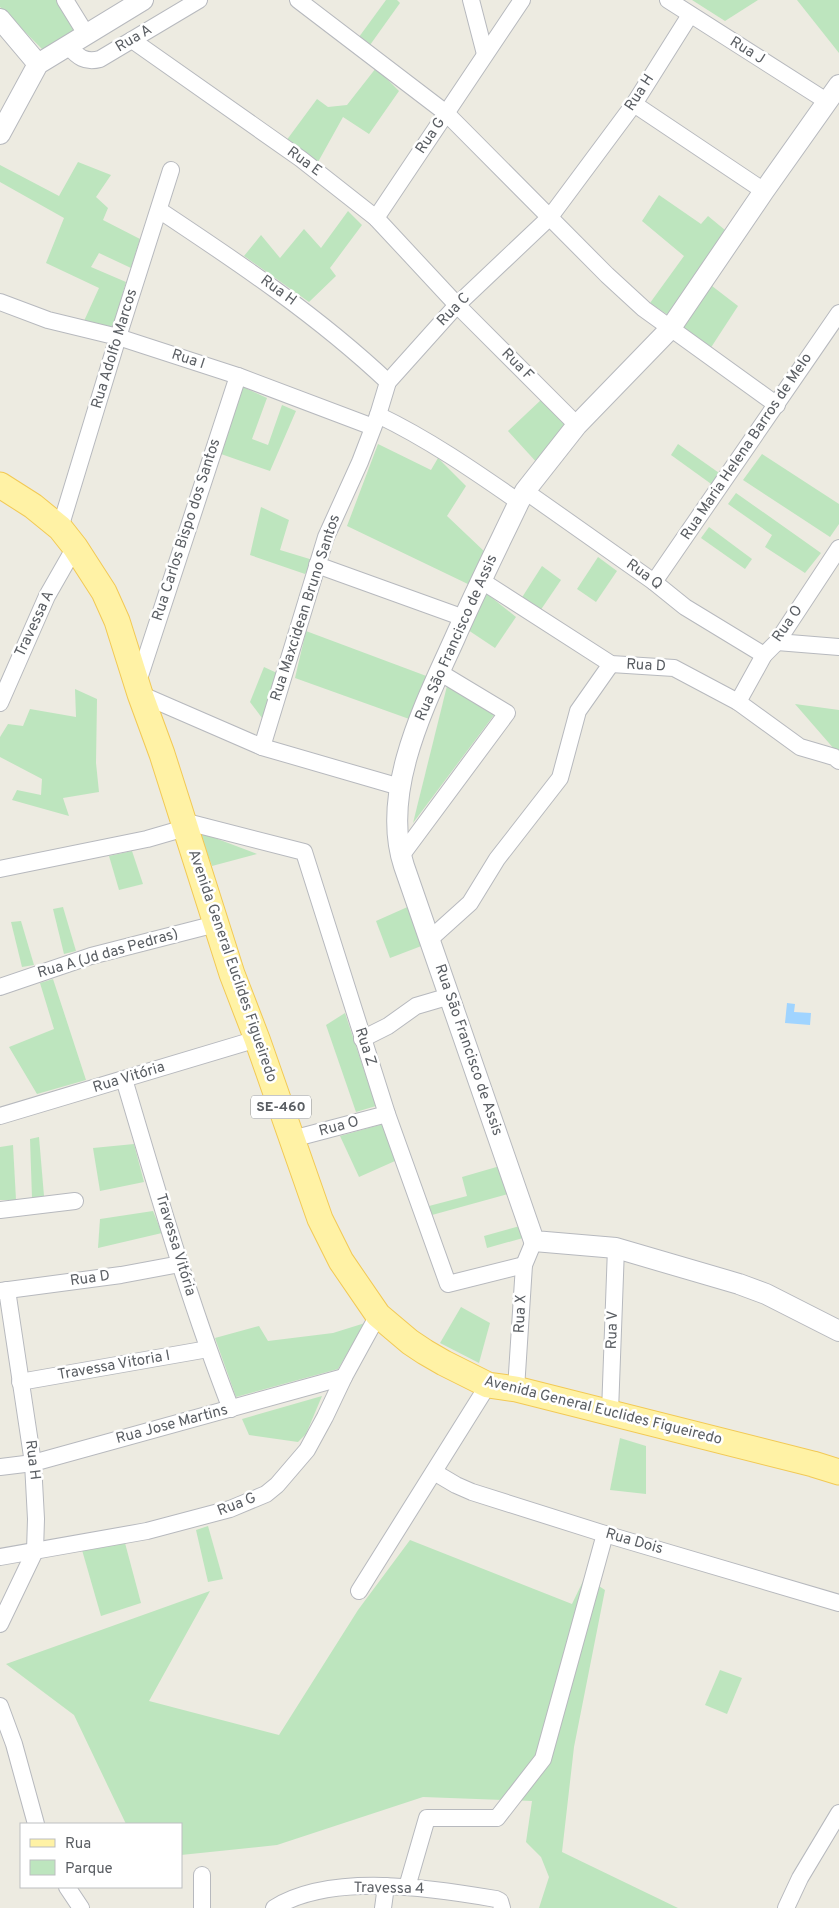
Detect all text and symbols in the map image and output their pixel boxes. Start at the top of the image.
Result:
street label: Rua A [112,21,156,57]
street label: Rua J [726,33,768,69]
street label: Rua H [621,71,659,115]
street label: Rua G [412,114,450,158]
street label: Rua E [283,143,325,181]
street label: Rua H [256,271,300,311]
street label: Rua Adolfo Marcos [88,287,142,411]
street label: Rua C [433,289,475,331]
street label: Rua F [497,345,537,385]
street label: Rua I [169,346,207,374]
street label: Rua Maria Helena Barros de Melo [677,350,817,544]
street label: Rua Carlos Bispo dos Santos [149,436,225,624]
street label: Rua Maxcidean Bruno Santos [267,512,345,704]
street label: Rua São Francisco de Assis [412,552,502,724]
street label: Rua Q [622,555,666,595]
street label: Travessa A [11,588,59,660]
street label: Rua O [769,602,807,646]
street label: Rua D [626,655,666,677]
street label: Avenida General Euclides Figueiredo [183,847,281,1085]
street label: Rua A (Jd das Pedras) [35,925,181,983]
street label: Rua São Francisco de Assis [430,962,506,1138]
street label: Rua Z [350,1025,380,1069]
street label: Rua Vitória [91,1058,167,1098]
road number: SE-460 [251,1096,311,1118]
street label: Rua O [317,1113,361,1141]
street label: Travessa Vitória [150,1192,200,1298]
street label: Rua D [69,1267,111,1291]
street label: Rua X [510,1294,532,1334]
street label: Rua V [603,1310,623,1350]
street label: Travessa Vitoria I [56,1347,172,1385]
street label: Avenida General Euclides Figueiredo [482,1372,724,1450]
street label: Rua Jose Martins [114,1401,230,1449]
street label: Rua H [20,1439,44,1481]
street label: Rua G [215,1489,259,1521]
street label: Rua Dois [603,1525,665,1559]
legend [20,1823,182,1888]
text: Rua [65,1835,91,1854]
text: Parque [65,1860,113,1879]
street label: Travessa 4 [353,1879,425,1899]

